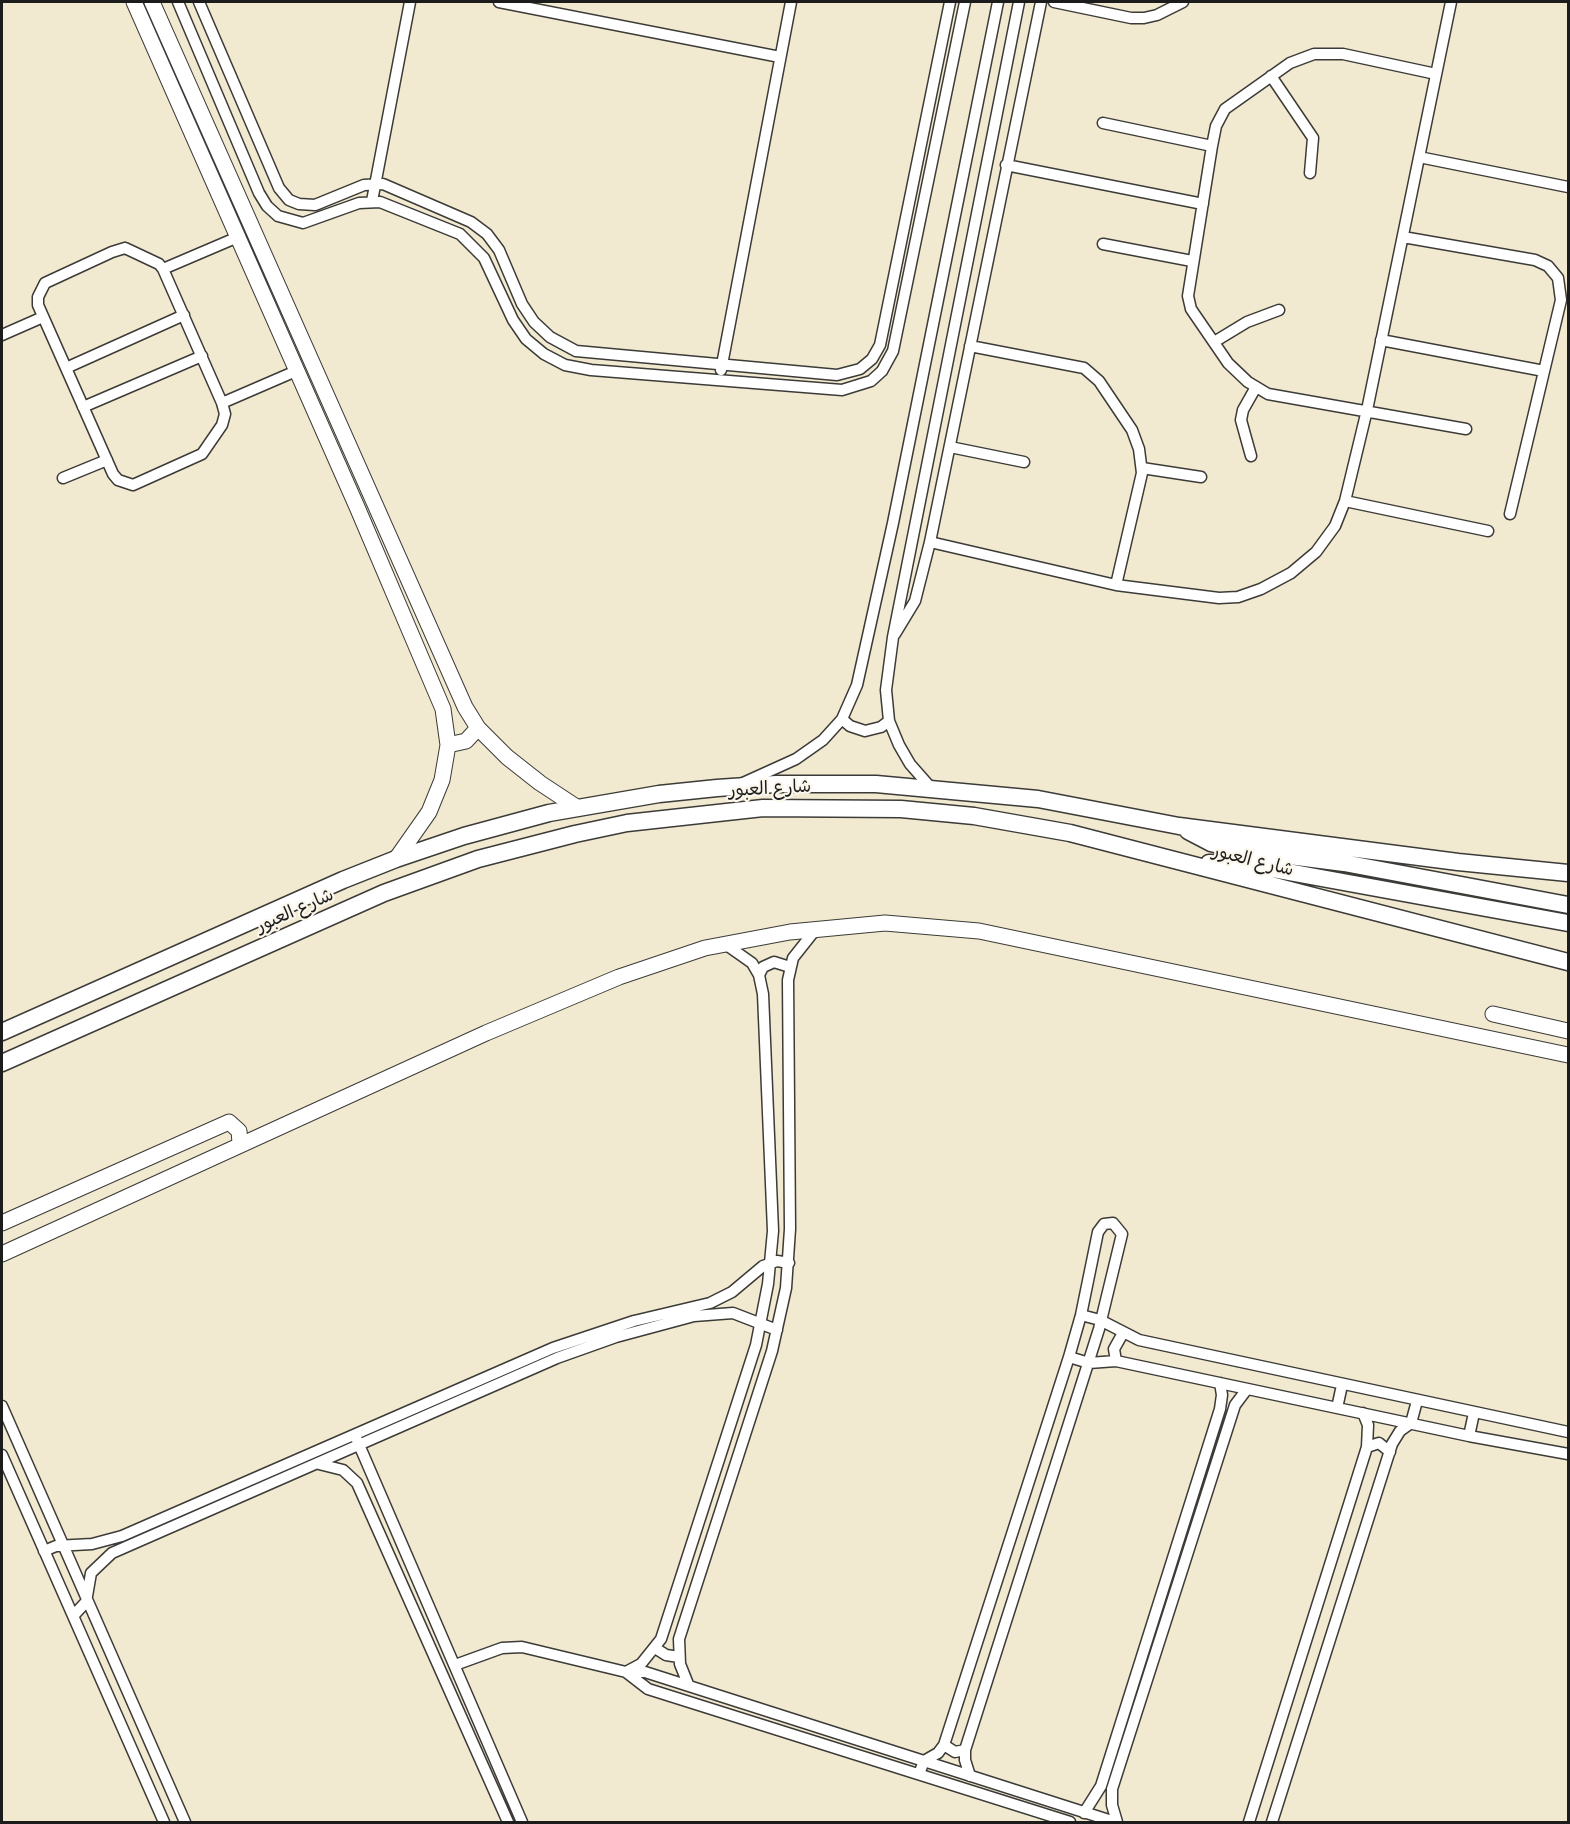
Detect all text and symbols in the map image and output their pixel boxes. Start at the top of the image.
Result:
street label: شارع العبور [728,776,812,802]
street label: شارع العبور [1210,841,1296,881]
street label: شارع العبور [253,884,337,938]

